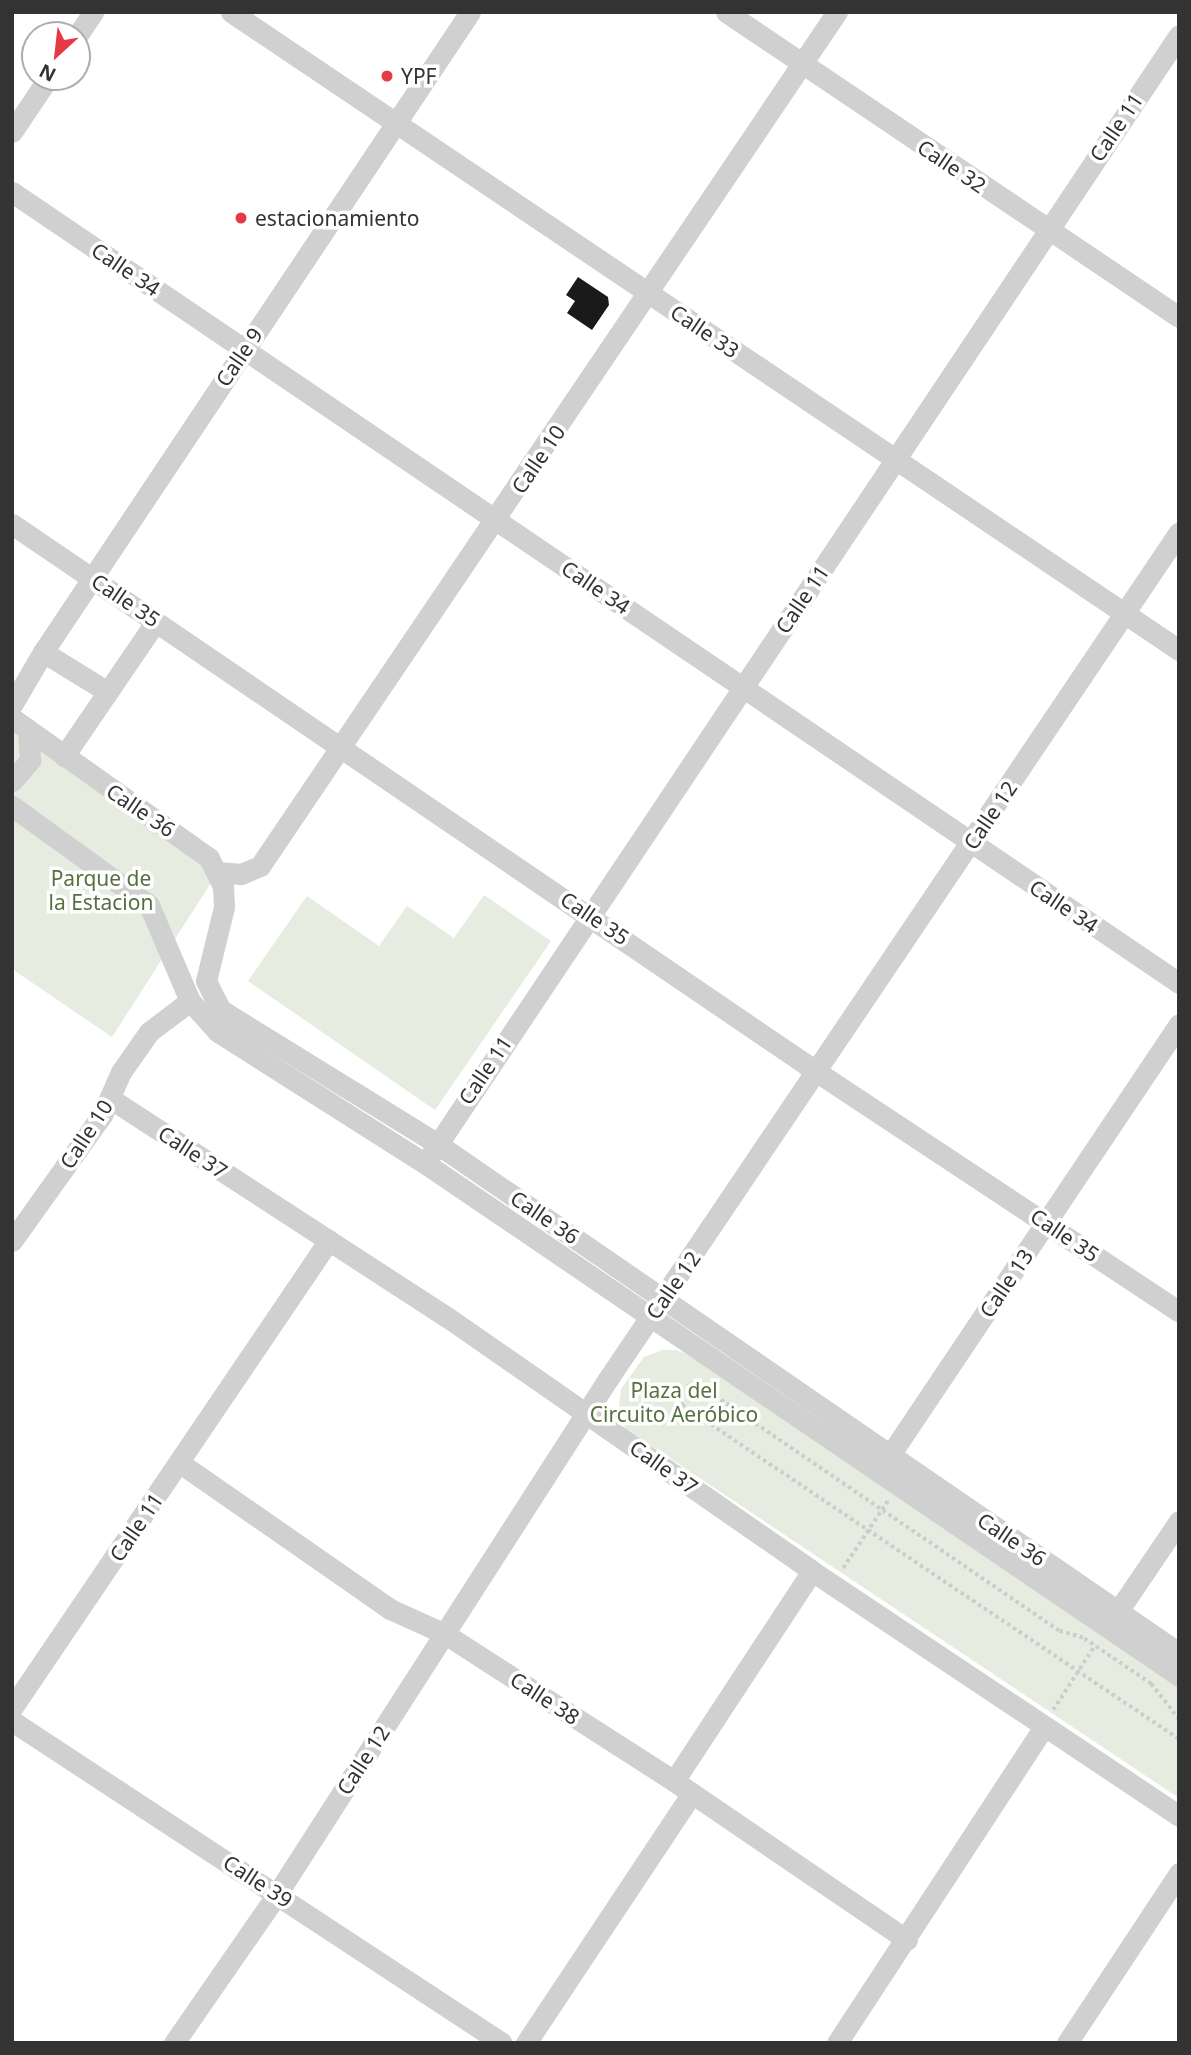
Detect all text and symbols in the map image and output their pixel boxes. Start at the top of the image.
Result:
north arrow [21,21,91,91]
text: N [35,58,60,88]
place label: YPF [401,63,436,89]
marker: YPF [379,68,395,84]
street label: Calle 11 [1084,88,1148,166]
street label: Calle 32 [913,134,991,198]
place label: estacionamiento [255,205,419,231]
marker: estacionamiento [233,210,249,226]
street label: Calle 34 [87,237,165,301]
street label: Calle 33 [666,299,744,363]
street label: Calle 9 [210,323,268,391]
street label: Calle 10 [506,420,570,498]
street label: Calle 34 [557,555,635,619]
street label: Calle 11 [770,560,834,638]
street label: Calle 35 [87,568,165,632]
street label: Calle 12 [958,776,1022,854]
street label: Calle 36 [102,778,180,842]
park label: Parque de la Estacion [49,865,153,915]
street label: Calle 34 [1025,874,1103,938]
street label: Calle 35 [556,886,634,950]
street label: Calle 11 [453,1031,517,1109]
street label: Calle 10 [54,1095,118,1173]
street label: Calle 37 [154,1120,232,1184]
street label: Calle 36 [506,1185,584,1249]
street label: Calle 35 [1026,1203,1104,1267]
street label: Calle 13 [974,1244,1038,1322]
street label: Calle 12 [641,1246,705,1324]
park label: Plaza del Circuito Aeróbico [590,1377,758,1427]
street label: Calle 37 [625,1435,703,1499]
street label: Calle 11 [104,1488,168,1566]
street label: Calle 36 [973,1507,1051,1571]
street label: Calle 38 [506,1666,584,1730]
street label: Calle 12 [331,1721,395,1799]
street label: Calle 39 [219,1849,297,1913]

